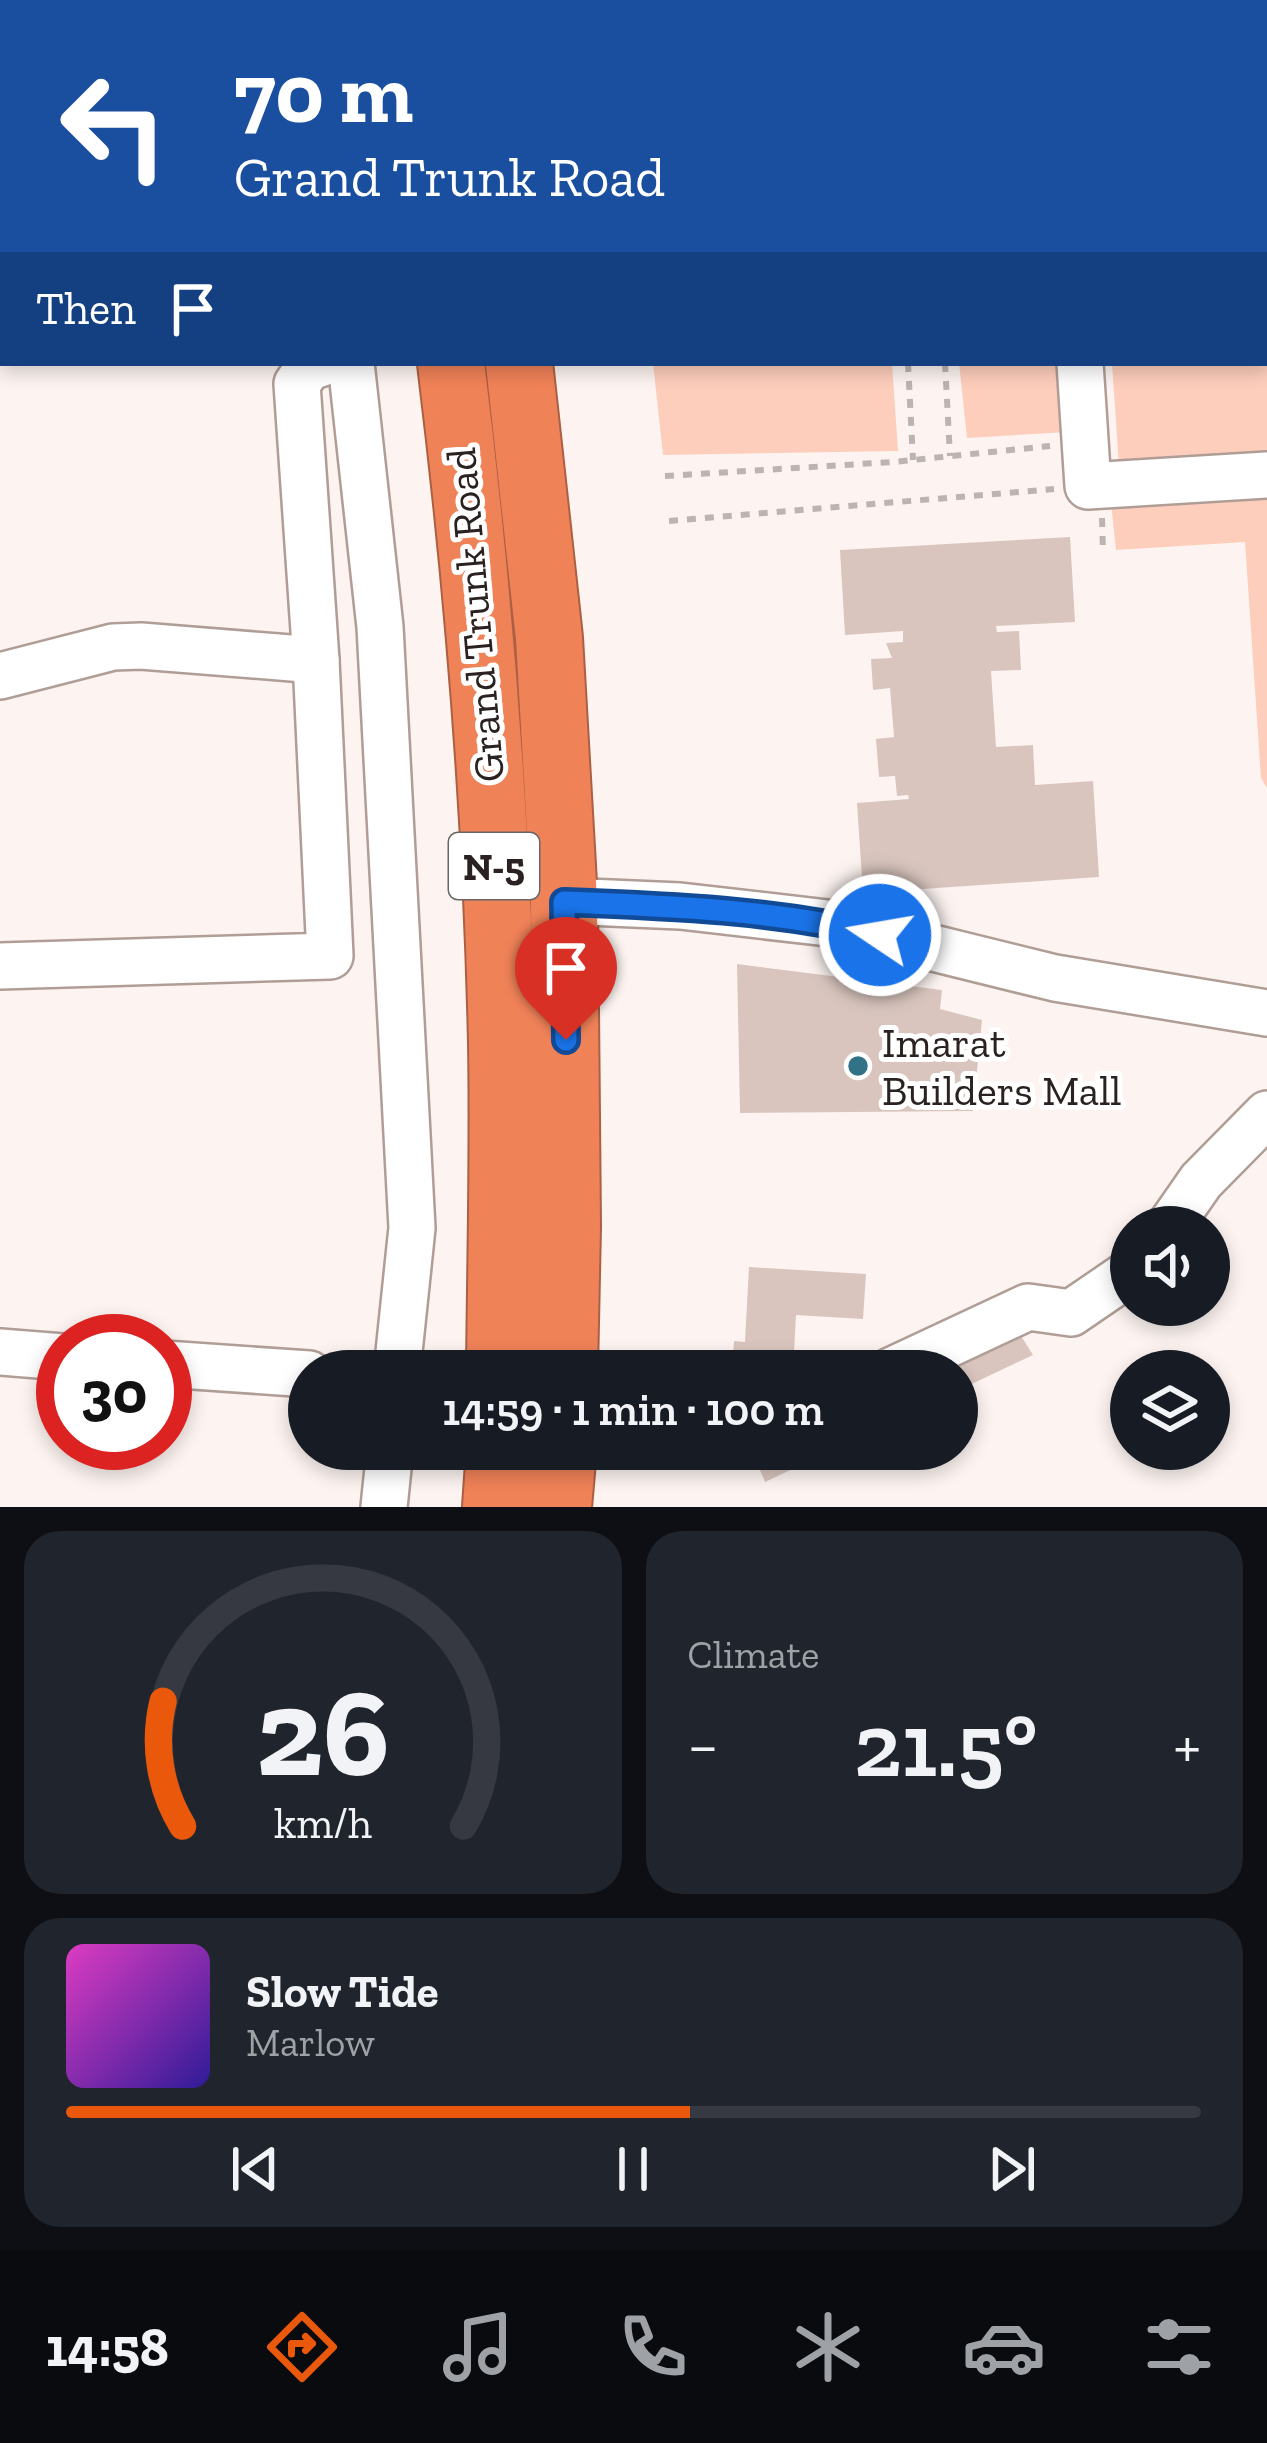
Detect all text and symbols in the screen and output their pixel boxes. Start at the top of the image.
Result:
text: 70 m [234,43,413,144]
icon: left [36,48,192,204]
text: Grand Trunk Road [234,145,665,210]
icon: arrive [160,276,226,342]
text: Then [36,282,136,336]
street label: Grand Trunk Road [435,446,515,784]
road number: N-5 [449,833,539,899]
position arrow [817,872,943,998]
pin [515,917,617,1040]
icon: arrive [533,935,599,1001]
place label: Imarat Builders Mall [882,1017,1121,1116]
marker: Imarat Builders Mall [845,1053,871,1079]
map controls [1110,1206,1230,1470]
button: sound [1110,1206,1230,1326]
speed limit sign: 30 [36,1314,192,1470]
button: layers [1110,1350,1230,1470]
text: 14:59 · 1 min · 100 m [442,1383,824,1437]
text: Climate [688,1631,819,1678]
text: 26 [256,1657,390,1807]
text: 21.5° [854,1691,1038,1799]
text: − [688,1706,718,1785]
text: + [1173,1706,1201,1785]
text: km/h [274,1797,372,1848]
text: Slow Tide [246,1965,439,2019]
text: Marlow [246,2019,375,2066]
icon: previous [222,2136,288,2202]
icon: pause [600,2136,666,2202]
icon: next [979,2136,1045,2202]
icon: directions [260,2305,344,2389]
icon: music [436,2305,520,2389]
icon: phone [611,2305,695,2389]
icon: climate [786,2305,870,2389]
icon: car [962,2305,1046,2389]
icon: filters [1137,2305,1221,2389]
text: 14:58 [46,2315,169,2380]

